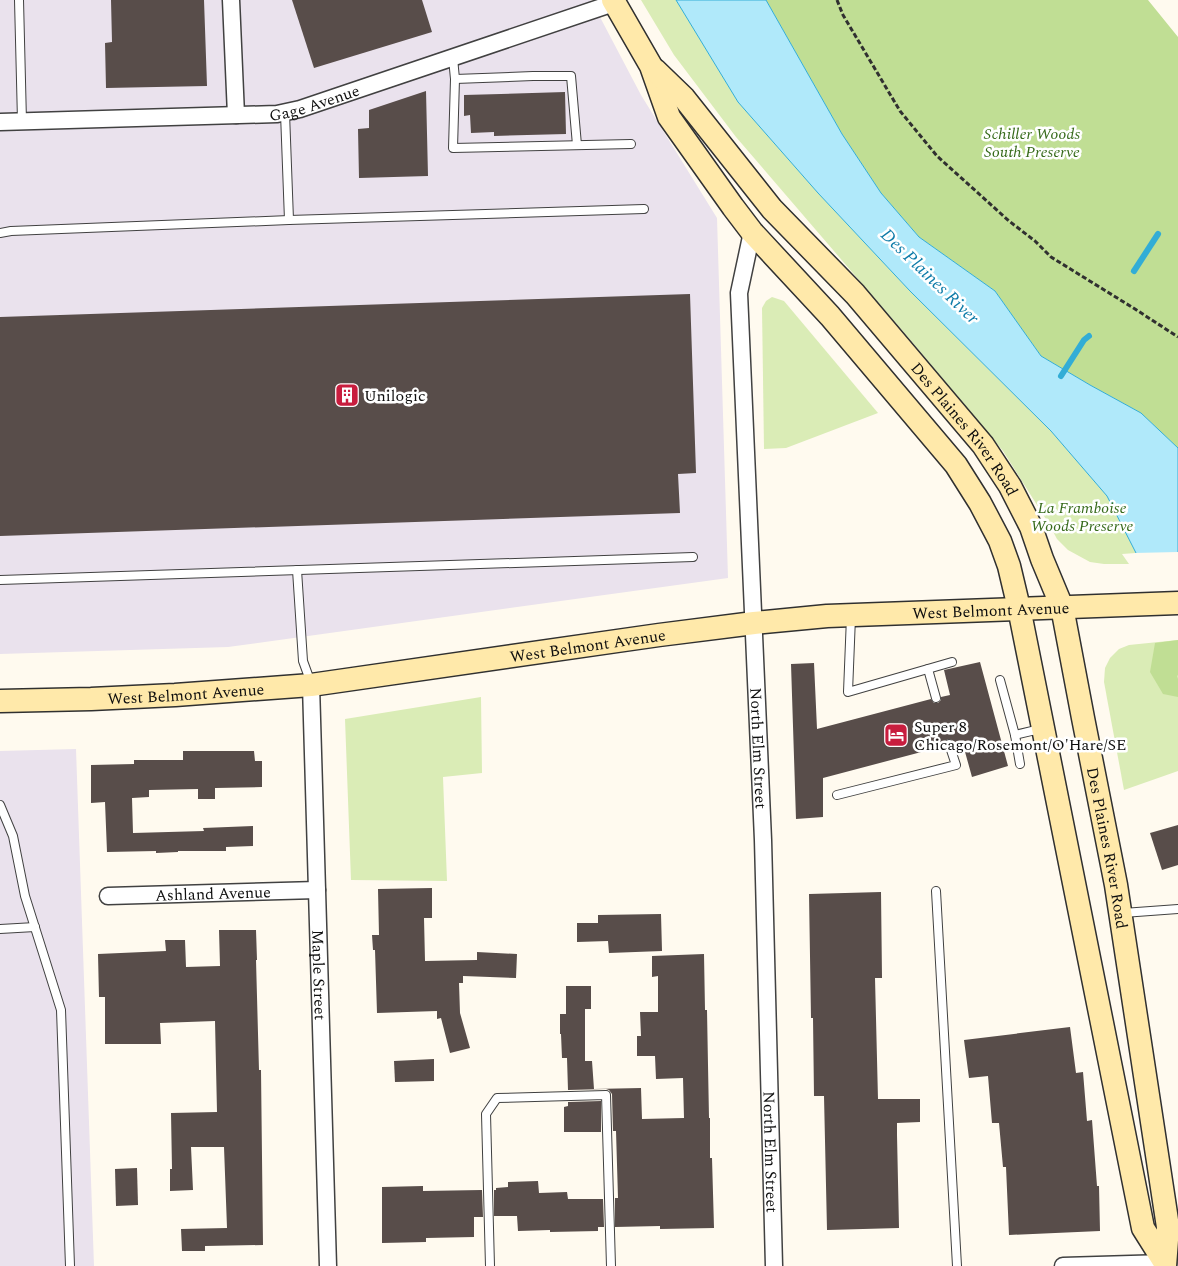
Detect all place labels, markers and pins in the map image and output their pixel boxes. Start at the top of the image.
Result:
building icon: Unilogic [334,382,360,408]
place label: Unilogic [364,384,426,408]
place label: Super 8 Chicago/Rosemont/O'Hare/SE [914,715,1126,757]
hotel icon: Super 8 Chicago/Rosemont/O'Hare/SE [883,722,909,748]

